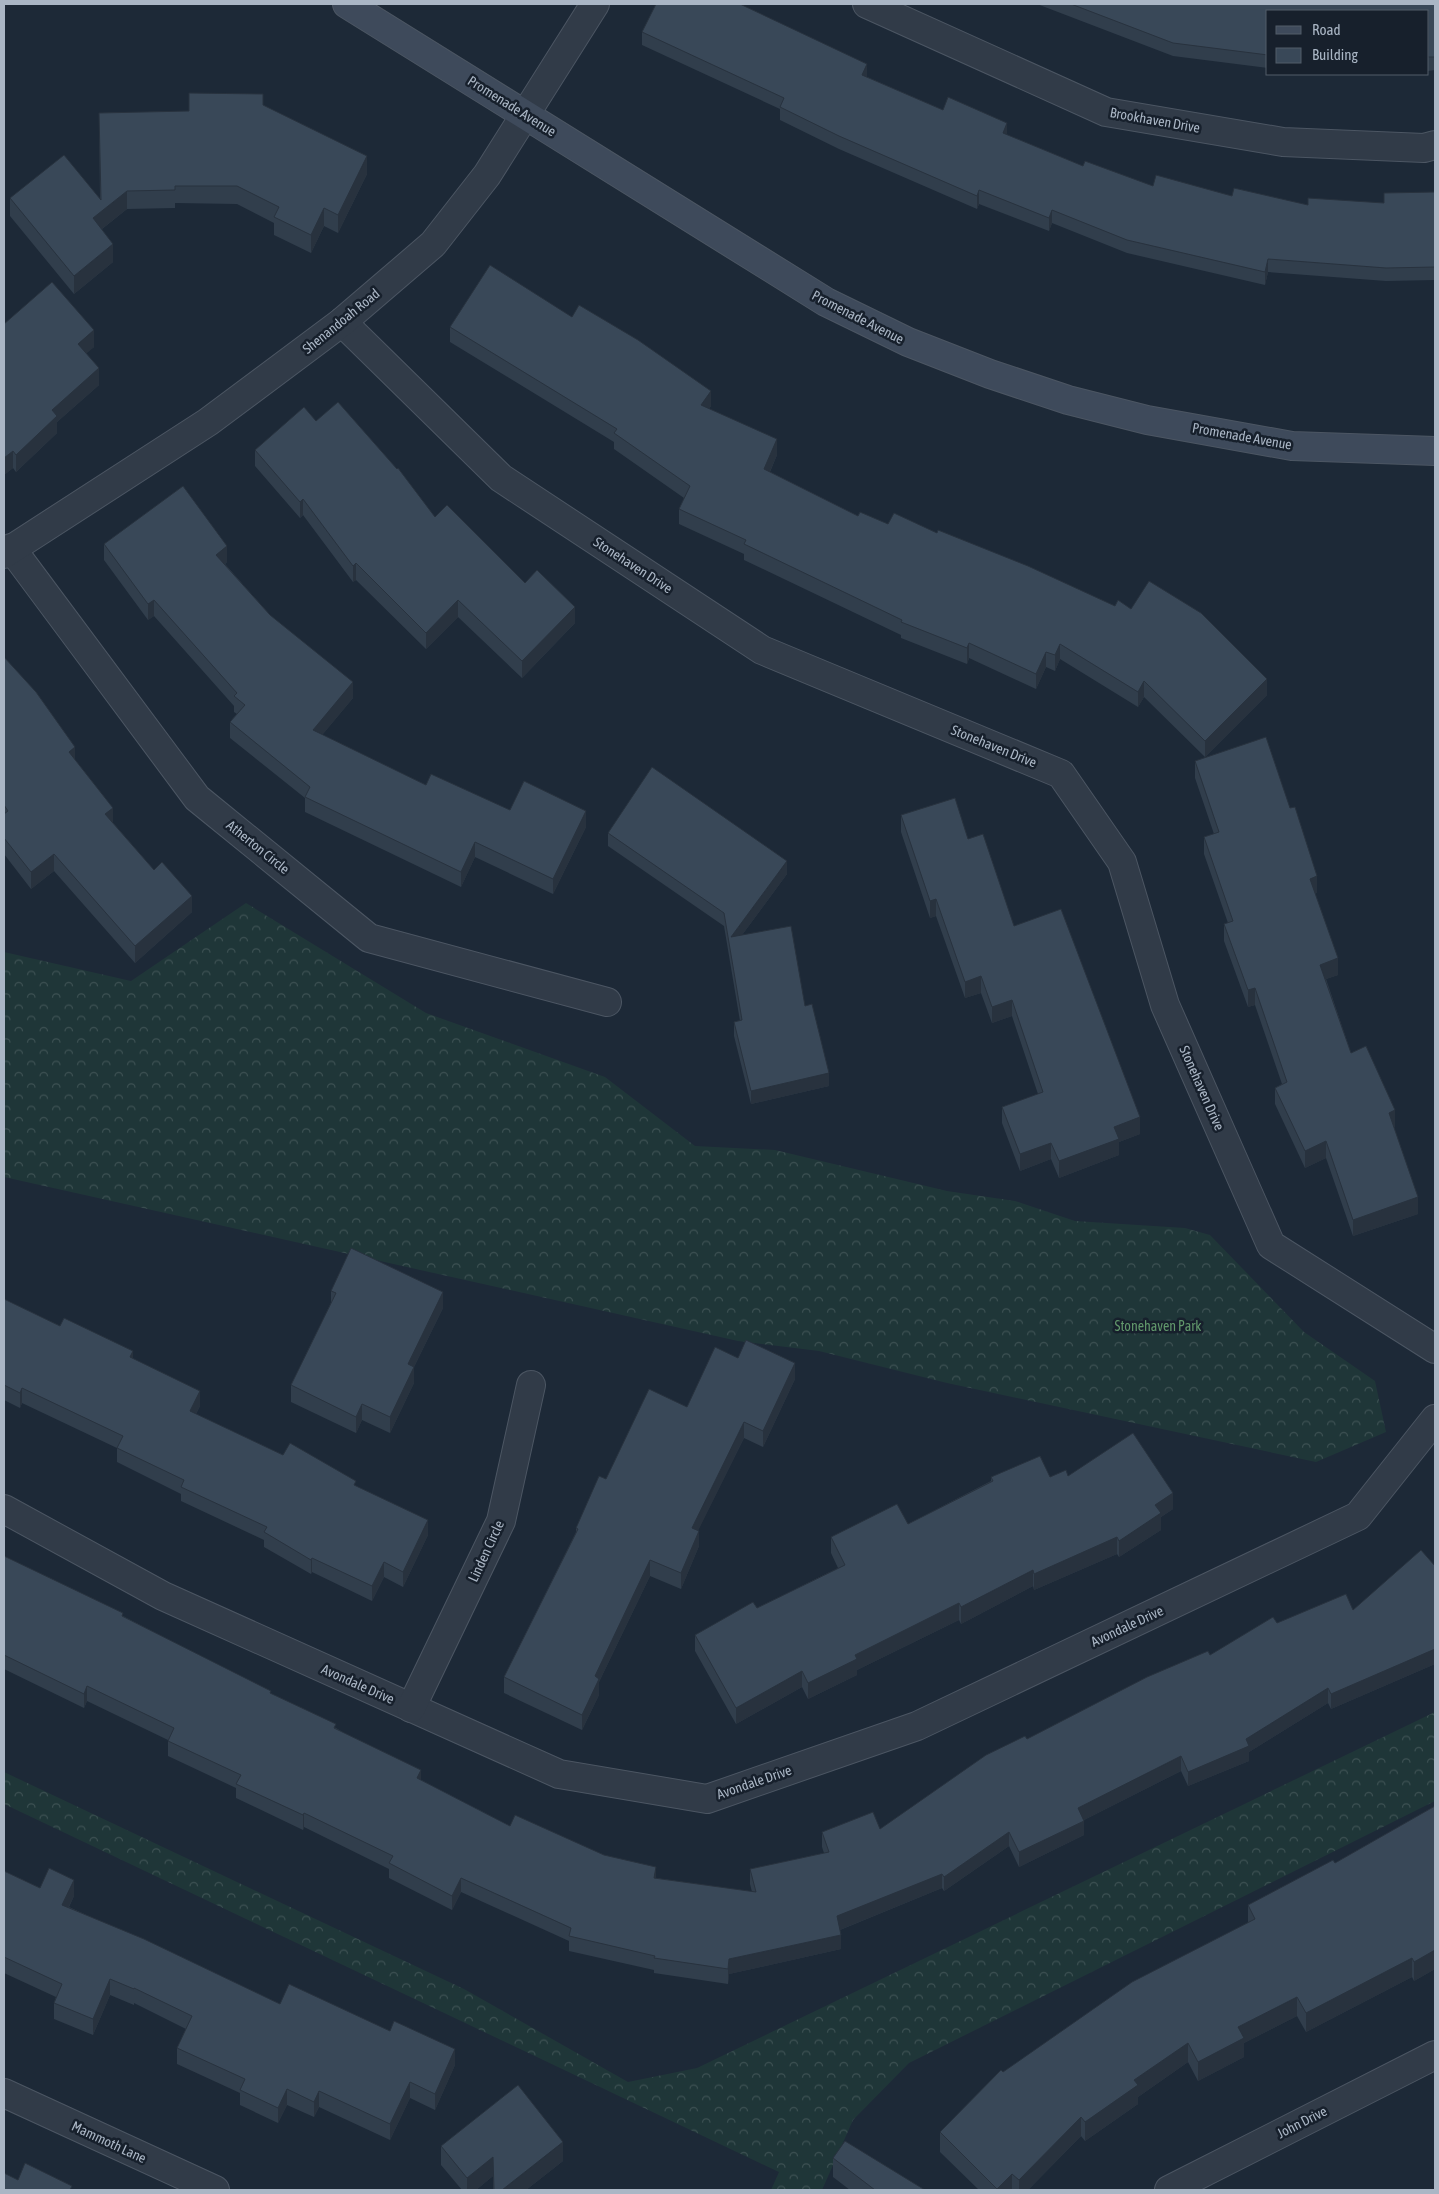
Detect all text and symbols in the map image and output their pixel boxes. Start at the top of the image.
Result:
legend [1266,10,1429,75]
text: Road [1312,21,1341,38]
text: Building [1312,46,1358,63]
street label: Promenade Avenue [465,72,559,140]
street label: Brookhaven Drive [1109,104,1201,136]
street label: Shenandoah Road [299,285,383,357]
street label: Promenade Avenue [809,287,907,347]
street label: Promenade Avenue [1191,419,1293,453]
street label: Stonehaven Drive [591,534,675,596]
street label: Stonehaven Drive [949,722,1039,770]
street label: Atherton Circle [223,817,293,877]
street label: Stonehaven Drive [1176,1043,1228,1133]
park label: Stonehaven Park [1115,1318,1201,1334]
street label: Linden Circle [465,1518,507,1584]
street label: Avondale Drive [1088,1602,1166,1650]
street label: Avondale Drive [319,1661,397,1707]
street label: Avondale Drive [715,1762,793,1802]
street label: John Drive [1274,2103,1330,2141]
street label: Mammoth Lane [69,2118,149,2166]

